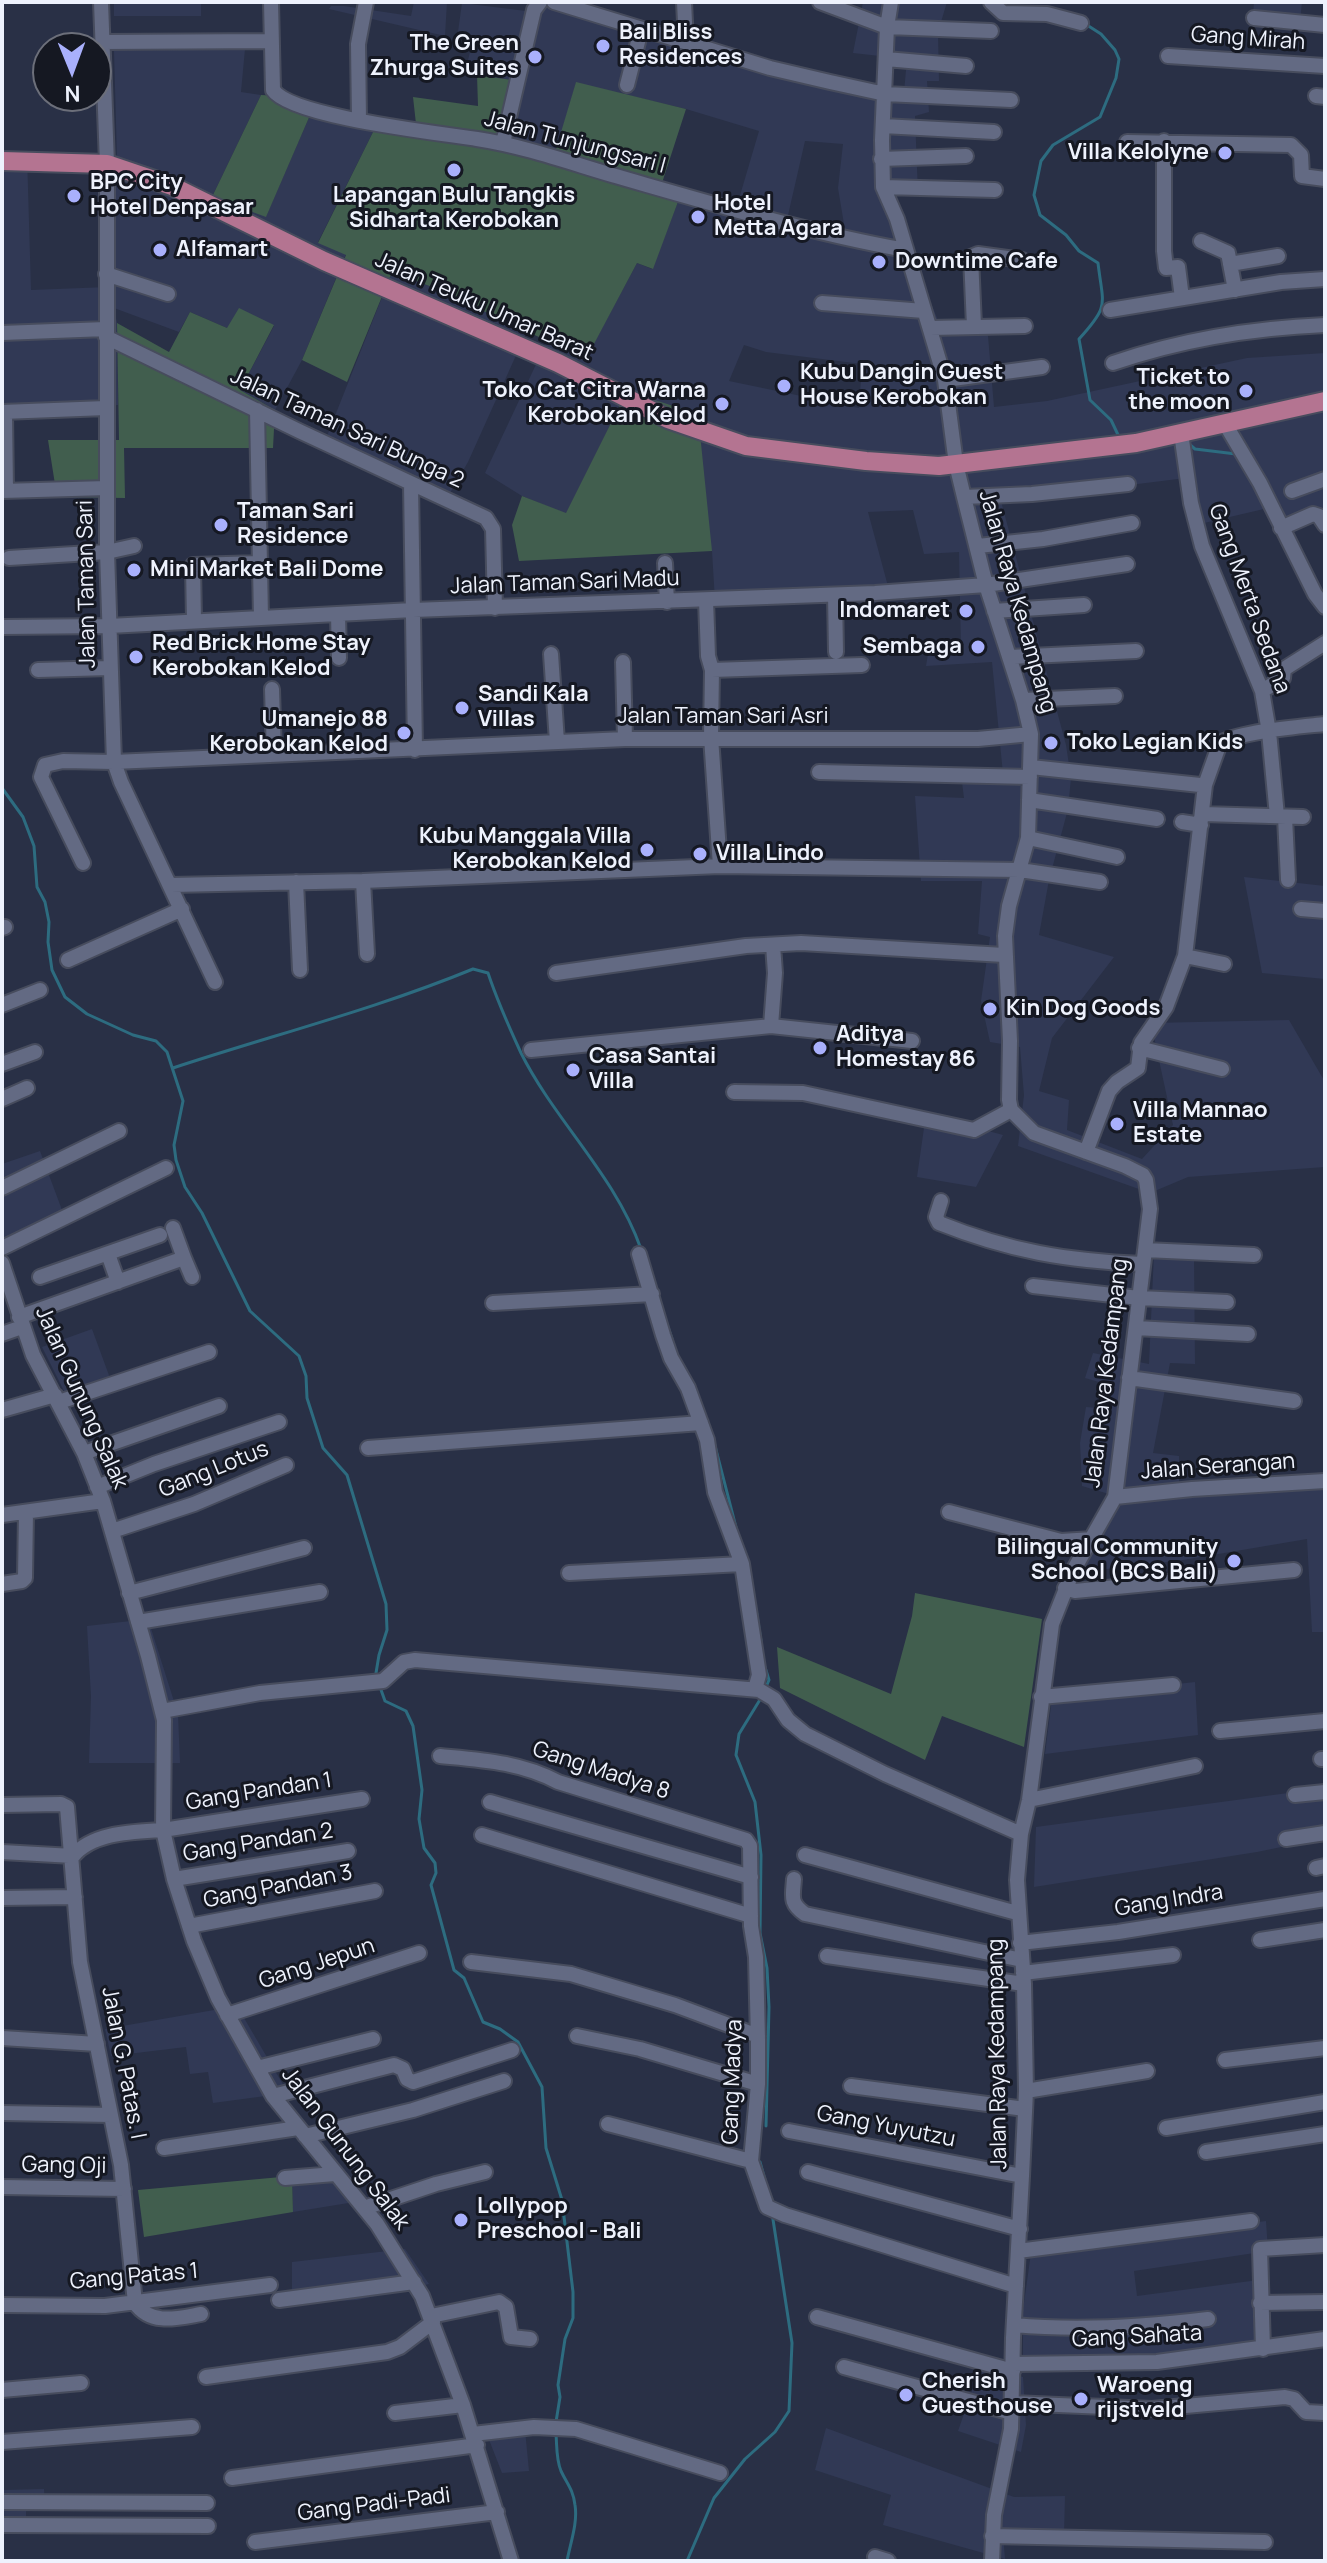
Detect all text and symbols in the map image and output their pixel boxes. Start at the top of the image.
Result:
place label: Bali Bliss Residences [619,20,742,72]
street label: Gang Mirah [1190,22,1306,56]
place label: The Green Zhurga Suites [369,31,519,82]
north arrow [32,32,112,112]
marker: Bali Bliss Residences [594,37,612,55]
marker: The Green Zhurga Suites [526,48,544,66]
text: N [64,79,81,109]
street label: Jalan Tunjungsari I [482,106,668,180]
place label: Villa Kelolyne [1068,140,1209,166]
marker: Villa Kelolyne [1216,144,1234,162]
marker: Lapangan Bulu Tangkis Sidharta Kerobokan [445,161,463,179]
place label: BPC City Hotel Denpasar [90,170,254,222]
place label: Lapangan Bulu Tangkis Sidharta Kerobokan [333,183,575,234]
marker: BPC City Hotel Denpasar [65,187,83,205]
place label: Hotel Metta Agara [714,191,843,242]
marker: Hotel Metta Agara [689,208,707,226]
place label: Alfamart [176,237,268,263]
marker: Alfamart [151,241,169,259]
street label: Jalan Teuku Umar Barat [371,247,597,367]
place label: Downtime Cafe [895,249,1058,275]
marker: Downtime Cafe [870,253,888,271]
place label: Kubu Dangin Guest House Kerobokan [800,360,1003,412]
street label: Jalan Taman Sari Bunga 2 [226,363,468,495]
place label: Ticket to the moon [1129,365,1230,416]
marker: Kubu Dangin Guest House Kerobokan [775,377,793,395]
place label: Toko Cat Citra Warna Kerobokan Kelod [482,378,706,430]
marker: Ticket to the moon [1237,382,1255,400]
marker: Toko Cat Citra Warna Kerobokan Kelod [713,395,731,413]
street label: Jalan Raya Kedampang [973,487,1061,717]
place label: Taman Sari Residence [237,499,354,550]
street label: Jalan Taman Sari [72,500,102,668]
street label: Gang Merta Sedana [1202,501,1296,697]
marker: Taman Sari Residence [212,516,230,534]
place label: Mini Market Bali Dome [150,557,384,583]
marker: Mini Market Bali Dome [125,561,143,579]
street label: Jalan Taman Sari Madu [450,566,680,600]
place label: Indomaret [839,598,950,624]
marker: Indomaret [957,602,975,620]
place label: Red Brick Home Stay Kerobokan Kelod [152,631,370,682]
place label: Sembaga [862,634,962,660]
marker: Sembaga [969,638,987,656]
marker: Red Brick Home Stay Kerobokan Kelod [127,648,145,666]
place label: Sandi Kala Villas [478,682,589,734]
marker: Sandi Kala Villas [453,699,471,717]
street label: Jalan Taman Sari Asri [617,704,829,730]
place label: Umanejo 88 Kerobokan Kelod [209,707,388,758]
marker: Umanejo 88 Kerobokan Kelod [395,724,413,742]
place label: Toko Legian Kids [1067,730,1243,756]
marker: Toko Legian Kids [1042,734,1060,752]
place label: Kubu Manggala Villa Kerobokan Kelod [419,824,631,876]
marker: Kubu Manggala Villa Kerobokan Kelod [638,841,656,859]
place label: Villa Lindo [716,841,824,867]
marker: Villa Lindo [691,845,709,863]
place label: Kin Dog Goods [1006,996,1160,1022]
marker: Kin Dog Goods [981,1000,999,1018]
place label: Aditya Homestay 86 [836,1022,976,1074]
marker: Aditya Homestay 86 [811,1039,829,1057]
place label: Casa Santai Villa [589,1044,716,1096]
marker: Casa Santai Villa [564,1061,582,1079]
place label: Villa Mannao Estate [1133,1098,1268,1150]
marker: Villa Mannao Estate [1108,1115,1126,1133]
street label: Jalan Raya Kedampang [1080,1257,1134,1489]
street label: Jalan Gunung Salak [29,1303,133,1493]
street label: Gang Lotus [155,1436,273,1504]
street label: Jalan Serangan [1140,1448,1296,1486]
place label: Bilingual Community School (BCS Bali) [997,1535,1218,1586]
marker: Bilingual Community School (BCS Bali) [1225,1552,1243,1570]
street label: Gang Madya 8 [529,1736,673,1806]
street label: Gang Pandan 1 [184,1767,334,1817]
street label: Gang Pandan 2 [181,1818,335,1868]
street label: Gang Pandan 3 [201,1860,355,1914]
street label: Gang Indra [1113,1879,1225,1923]
street label: Gang Jepun [256,1933,378,1995]
street label: Jalan Raya Kedampang [983,1938,1013,2170]
street label: Jalan G. Patas. I [95,1985,151,2141]
street label: Gang Madya [718,2019,748,2145]
street label: Jalan Gunung Salak [275,2063,415,2235]
street label: Gang Yuyutzu [814,2101,958,2153]
street label: Gang Oji [21,2152,107,2180]
place label: Lollypop Preschool - Bali [477,2194,641,2246]
marker: Lollypop Preschool - Bali [452,2211,470,2229]
street label: Gang Patas 1 [69,2258,199,2296]
street label: Gang Sahata [1071,2320,1203,2354]
place label: Cherish Guesthouse [922,2369,1053,2420]
place label: Waroeng rijstveld [1097,2373,1193,2424]
marker: Cherish Guesthouse [897,2386,915,2404]
marker: Waroeng rijstveld [1072,2390,1090,2408]
street label: Gang Padi-Padi [296,2483,452,2527]

